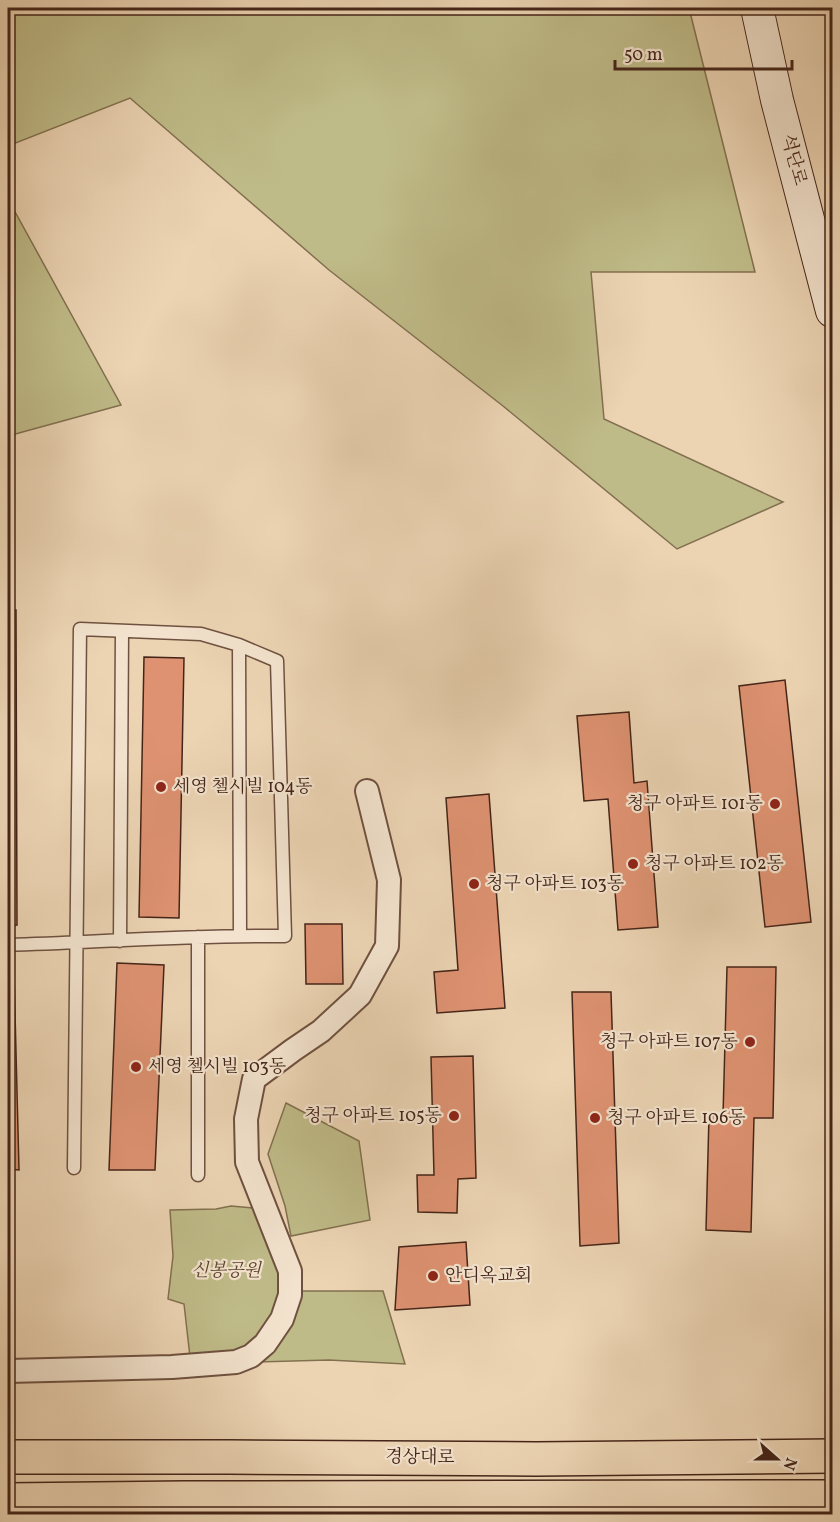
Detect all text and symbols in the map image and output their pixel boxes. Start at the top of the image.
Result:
scale bar [615,33,792,71]
text: 50 m [624,43,663,68]
street label: 석단로 [774,132,812,188]
place label: 세영 첼시빌 104동 [173,775,313,800]
marker: 세영 첼시빌 104동 [154,780,168,794]
place label: 청구 아파트 101동 [627,792,763,817]
marker: 청구 아파트 101동 [768,797,782,811]
place label: 청구 아파트 102동 [645,852,784,877]
marker: 청구 아파트 102동 [626,857,640,871]
place label: 청구 아파트 103동 [486,872,624,897]
marker: 청구 아파트 103동 [467,877,481,891]
place label: 청구 아파트 107동 [600,1030,738,1055]
marker: 청구 아파트 107동 [743,1035,757,1049]
place label: 세영 첼시빌 103동 [148,1055,286,1080]
marker: 세영 첼시빌 103동 [129,1060,143,1074]
place label: 청구 아파트 105동 [304,1104,442,1129]
place label: 청구 아파트 106동 [607,1106,746,1131]
marker: 청구 아파트 105동 [447,1109,461,1123]
marker: 청구 아파트 106동 [588,1111,602,1125]
park label: 신봉공원 [191,1259,262,1284]
place label: 안디옥교회 [445,1264,532,1289]
marker: 안디옥교회 [426,1269,440,1283]
north arrow [747,1429,807,1489]
street label: 경상대로 [385,1445,455,1471]
text: N [777,1454,801,1473]

